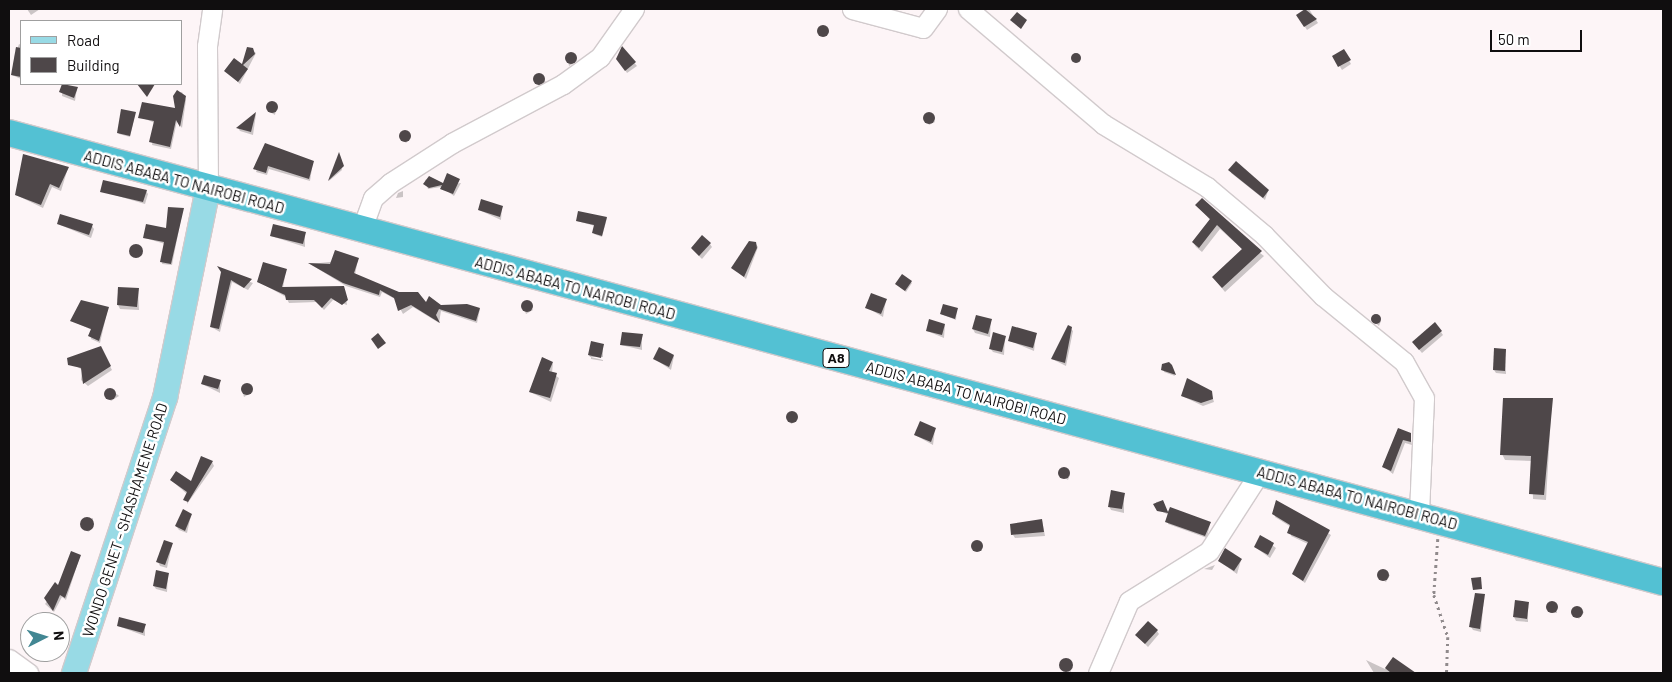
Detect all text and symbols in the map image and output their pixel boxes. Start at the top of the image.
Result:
legend [20,20,182,85]
scale bar [1492,20,1584,52]
text: 50 m [1498,30,1530,48]
text: Road [67,31,100,49]
text: Building [67,56,120,74]
street label: ADDIS ABABA TO NAIROBI ROAD [82,147,286,217]
street label: ADDIS ABABA TO NAIROBI ROAD [473,253,677,323]
road number: A8 [822,346,850,369]
street label: ADDIS ABABA TO NAIROBI ROAD [864,358,1068,428]
street label: WONDO GENET - SHASHAMENE ROAD [79,401,171,639]
street label: ADDIS ABABA TO NAIROBI ROAD [1255,463,1459,533]
north arrow [20,612,70,662]
text: N [51,630,68,641]

